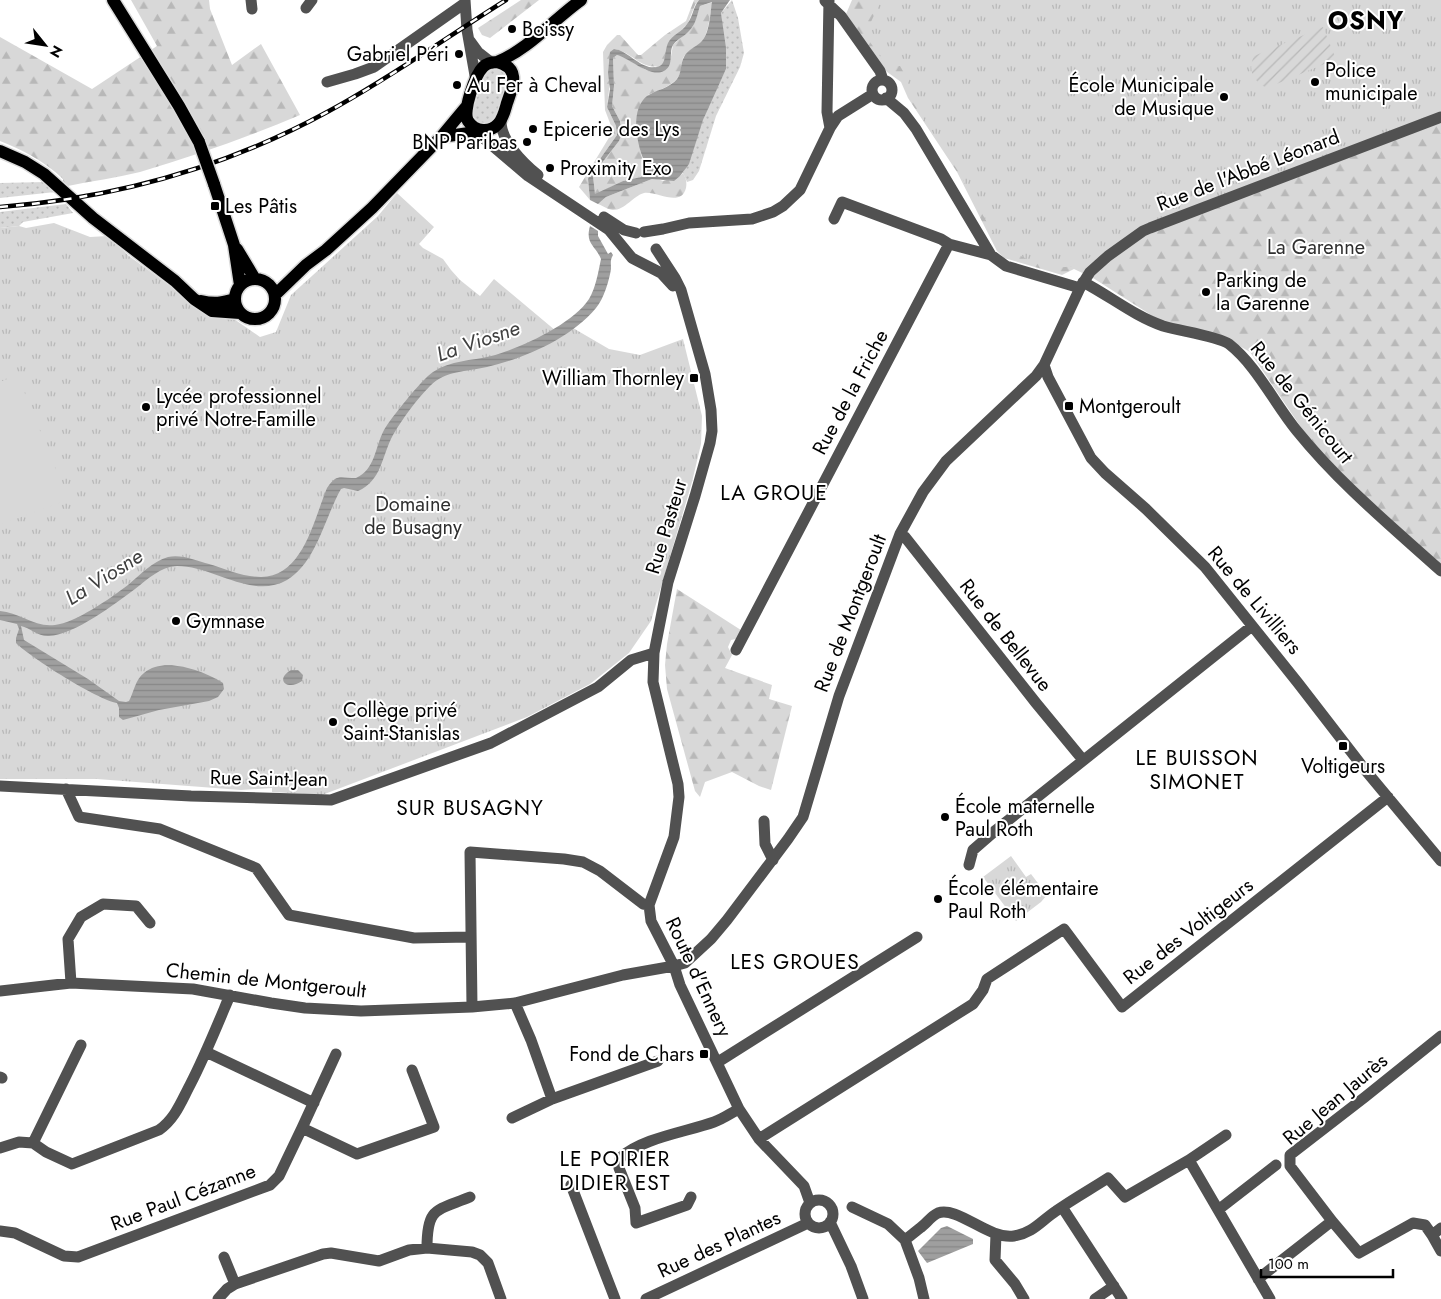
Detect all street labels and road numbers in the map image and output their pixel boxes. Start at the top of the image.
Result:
street label: Rue de l'Abbé Léonard [1152,122,1344,219]
street label: Rue de la Friche [805,325,896,460]
street label: Rue de Génicourt [1243,335,1360,470]
street label: Rue Pasteur [638,475,695,577]
street label: Rue de Montgeroult [807,530,894,696]
street label: Rue de Livilliers [1201,540,1309,661]
street label: Rue de Bellevue [952,573,1059,698]
street label: Rue Saint-Jean [209,763,328,794]
street label: Rue des Voltigeurs [1117,871,1259,991]
street label: Route d'Ennery [658,912,739,1042]
street label: Chemin de Montgeroult [164,956,368,1005]
street label: Rue Jean Jaurès [1277,1047,1394,1152]
street label: Rue Paul Cézanne [106,1156,260,1238]
street label: Rue des Plantes [653,1203,785,1286]

